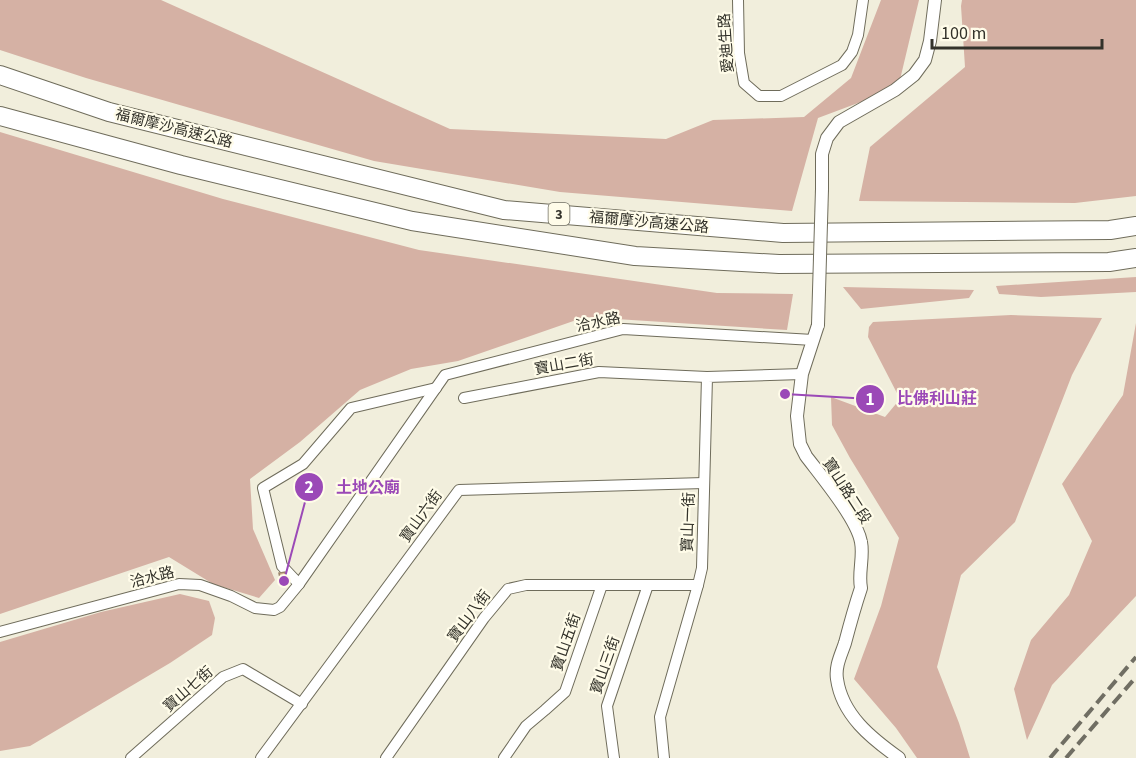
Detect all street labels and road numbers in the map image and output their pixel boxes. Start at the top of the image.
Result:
street label: 愛迪生路 [714,12,739,74]
street label: 福爾摩沙高速公路 [113,104,235,153]
road number: 3 [548,203,570,225]
street label: 福爾摩沙高速公路 [588,207,710,238]
street label: 洽水路 [574,308,622,337]
street label: 寶山二街 [533,349,595,380]
street label: 寶山路二段 [817,454,876,528]
street label: 寶山六街 [395,486,448,547]
street label: 寶山一街 [677,492,700,552]
street label: 洽水路 [128,562,177,593]
street label: 寶山八街 [443,586,496,647]
street label: 寶山五街 [547,610,586,674]
street label: 寶山三街 [586,633,625,697]
street label: 寶山七街 [159,662,218,717]

